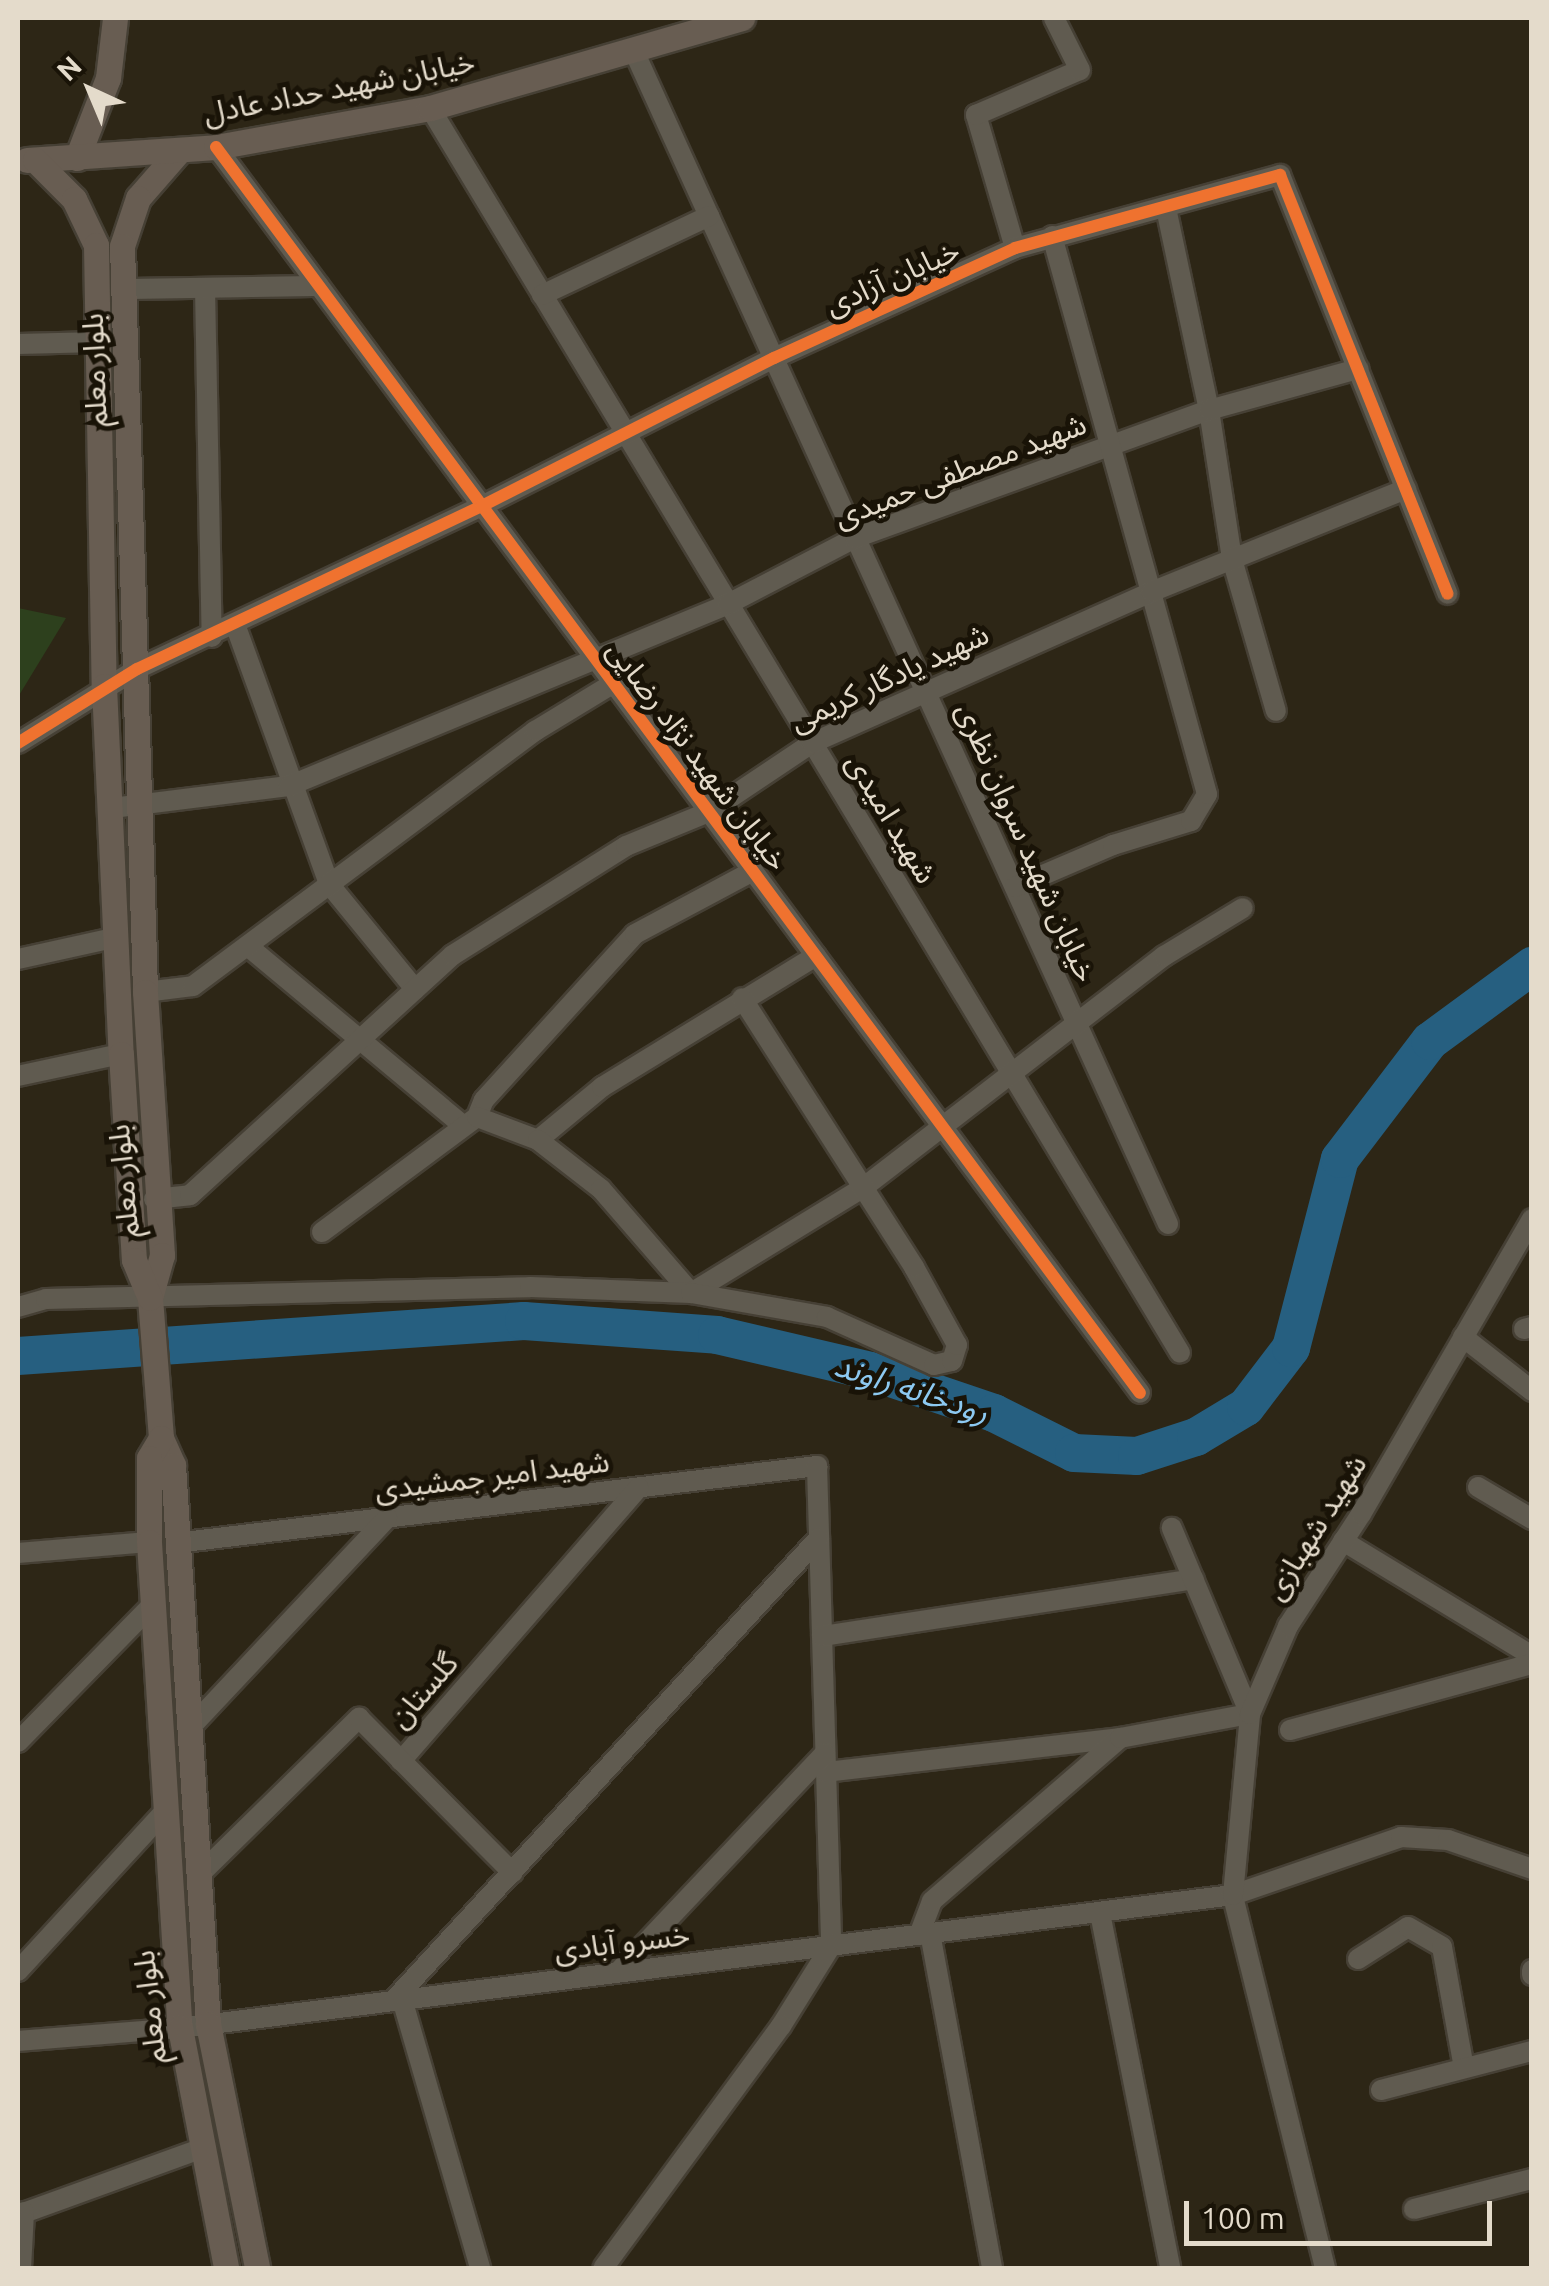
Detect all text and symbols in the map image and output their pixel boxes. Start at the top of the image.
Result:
north arrow [40,40,140,140]
street label: خیابان شهید حداد عادل [200,43,478,131]
text: N [51,50,87,86]
street label: خیابان آزادی [819,231,965,323]
street label: بلوار معلم [74,313,114,427]
street label: شهید مصطفی حمیدی [829,405,1091,535]
street label: شهید یادگار کریمی [784,615,994,739]
street label: خیابان شهید نژاد رضایی [600,633,796,877]
street label: خیابان شهید سروان نظری [949,697,1105,987]
street label: شهید امیدی [839,746,945,890]
street label: بلوار معلم [100,1123,146,1239]
water label: رودخانه راوند [830,1345,994,1431]
street label: شهید امیر جمشیدی [373,1443,611,1507]
street label: شهید شهبازی [1256,1448,1374,1606]
street label: گلستان [381,1645,465,1735]
street label: خسرو آبادی [552,1916,692,1968]
street label: بلوار معلم [125,1949,173,2065]
scale bar [1189,2181,1496,2243]
text: 100 m [1201,2201,1285,2235]

